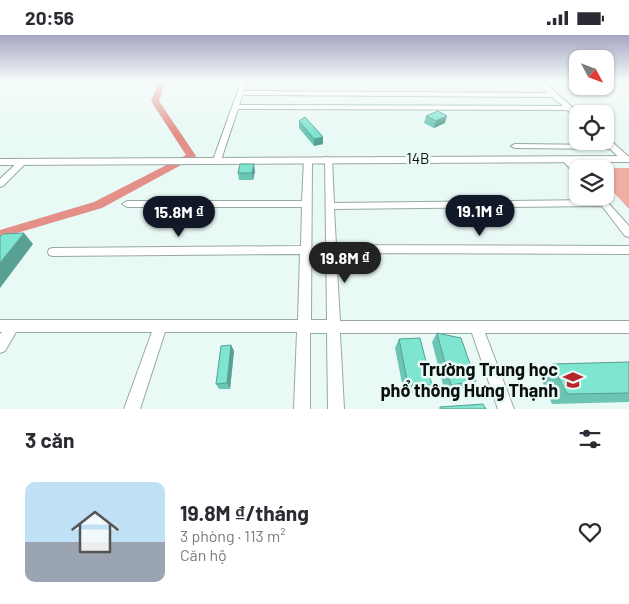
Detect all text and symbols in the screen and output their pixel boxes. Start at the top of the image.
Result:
text: 20:56 [25,6,74,29]
north arrow [569,50,614,95]
map controls [569,50,614,205]
button: locate [569,105,614,150]
street label: 14B [407,149,429,167]
button: layers [569,160,614,205]
pin: 15.8M ₫ [133,195,225,238]
pin: 19.1M ₫ [434,195,526,237]
text: 19.1M ₫ [457,201,504,220]
text: 15.8M ₫ [154,202,204,221]
pin: 19.8M ₫ [299,241,391,284]
text: 19.8M ₫ [320,248,370,267]
place label: Trường Trung học phổ thông Hưng Thạnh [380,358,558,401]
school or university icon: Trường Trung học phổ thông Hưng Thạnh [562,369,584,391]
icon: filters [576,425,604,453]
text: 3 căn [25,427,74,452]
text: 19.8M ₫/tháng [180,500,309,525]
icon: home [65,502,125,562]
icon: heart [576,518,604,546]
text: 3 phòng · 113 m² [180,526,285,545]
text: Căn hộ [180,545,227,564]

